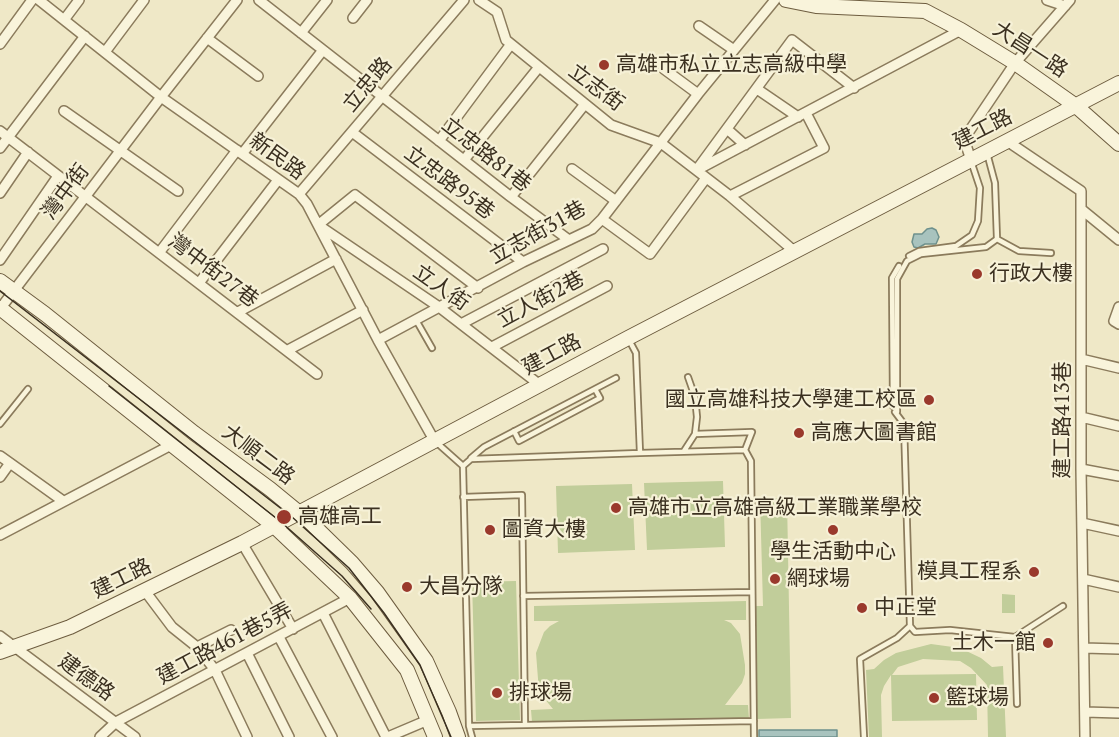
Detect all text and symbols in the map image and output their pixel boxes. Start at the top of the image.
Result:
street label: 大昌一路 [988,17,1072,83]
place label: 高雄市私立立志高級中學 [616,52,847,78]
street label: 立忠路 [338,53,398,117]
marker: 高雄市私立立志高級中學 [597,58,611,72]
street label: 立志街 [563,59,629,117]
street label: 建工路 [949,104,1017,156]
street label: 立忠路81巷 [436,112,536,198]
street label: 新民路 [244,128,310,186]
street label: 立忠路95巷 [399,141,499,225]
street label: 灣中街 [37,159,95,225]
street label: 立志街31巷 [485,196,591,270]
street label: 灣中街27巷 [163,229,263,313]
street label: 立人街 [408,260,474,316]
place label: 行政大樓 [989,261,1073,287]
street label: 立人街2巷 [493,267,589,333]
marker: 行政大樓 [970,267,984,281]
street label: 建工路 [518,329,586,381]
street label: 建工路413巷 [1050,361,1076,479]
place label: 國立高雄科技大學建工校區 [665,387,917,413]
marker: 國立高雄科技大學建工校區 [922,393,936,407]
street label: 大順二路 [217,420,299,490]
place label: 高應大圖書館 [811,420,937,446]
marker: 高應大圖書館 [792,426,806,440]
place label: 高雄市立高雄高級工業職業學校 [628,495,922,521]
marker: 高雄市立高雄高級工業職業學校 [609,501,623,515]
place label: 高雄高工 [298,504,382,530]
marker: 高雄高工 [275,508,293,526]
place label: 圖資大樓 [502,517,586,543]
marker: 圖資大樓 [483,523,497,537]
marker: 學生活動中心 [826,523,840,537]
place label: 學生活動中心 [770,539,896,565]
street label: 建工路 [88,554,156,604]
place label: 模具工程系 [917,559,1022,585]
marker: 模具工程系 [1027,565,1041,579]
place label: 網球場 [787,566,850,592]
marker: 網球場 [768,572,782,586]
place label: 大昌分隊 [419,574,503,600]
marker: 大昌分隊 [400,580,414,594]
place label: 中正堂 [874,595,937,621]
street label: 建工路461巷5弄 [153,598,297,690]
marker: 中正堂 [855,601,869,615]
place label: 土木一館 [952,630,1036,656]
marker: 土木一館 [1041,636,1055,650]
street label: 建德路 [53,649,119,707]
place label: 排球場 [509,680,572,706]
place label: 籃球場 [946,685,1009,711]
marker: 排球場 [490,686,504,700]
marker: 籃球場 [927,691,941,705]

